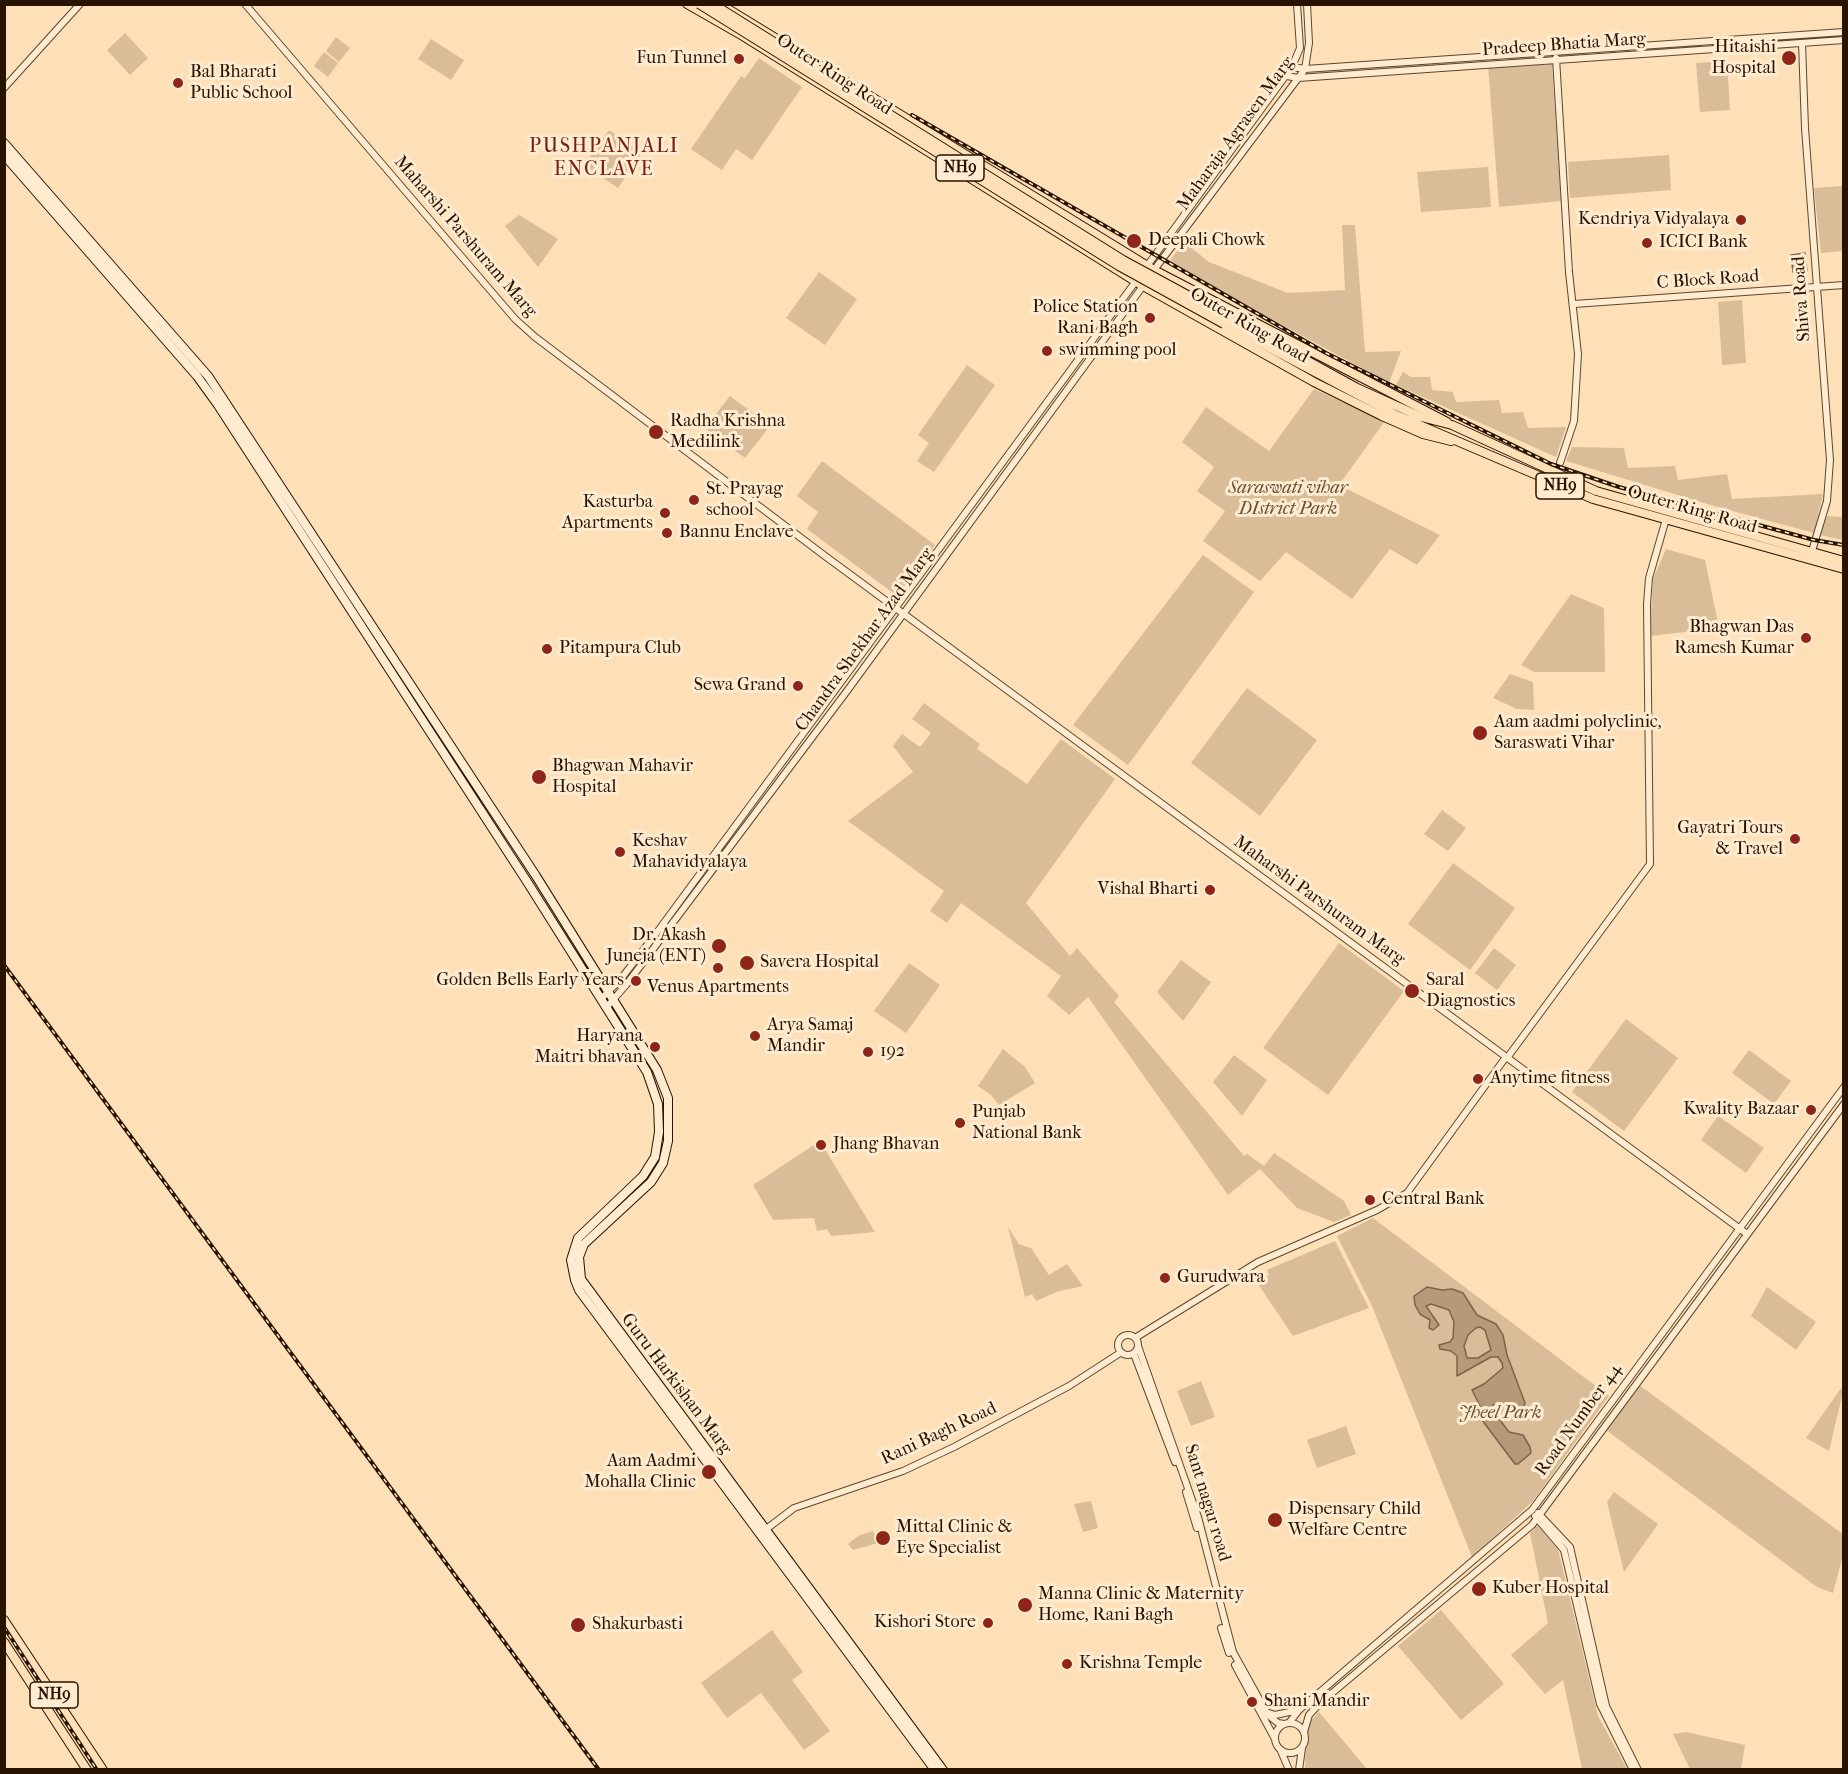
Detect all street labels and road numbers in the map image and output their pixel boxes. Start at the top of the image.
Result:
street label: Pradeep Bhatia Marg [1481,29,1647,61]
street label: Outer Ring Road [772,30,896,120]
street label: Maharaja Agrasen Marg [1173,53,1299,215]
street label: Maharshi Parshuram Marg [389,152,541,322]
road number: NH9 [936,155,984,181]
street label: Shiva Road [1788,256,1816,342]
street label: C Block Road [1656,266,1760,294]
street label: Outer Ring Road [1186,283,1312,369]
road number: NH9 [1536,473,1584,499]
street label: Outer Ring Road [1625,481,1759,539]
street label: Chandra Shekhar Azad Marg [791,544,939,736]
street label: Maharshi Parshuram Marg [1229,831,1409,971]
street label: Guru Harkishan Marg [616,1309,736,1459]
street label: Road Number 44 [1531,1360,1627,1480]
street label: Rani Bagh Road [878,1398,1000,1470]
street label: Sant nagar road [1179,1442,1235,1564]
road number: NH9 [30,1682,78,1708]

